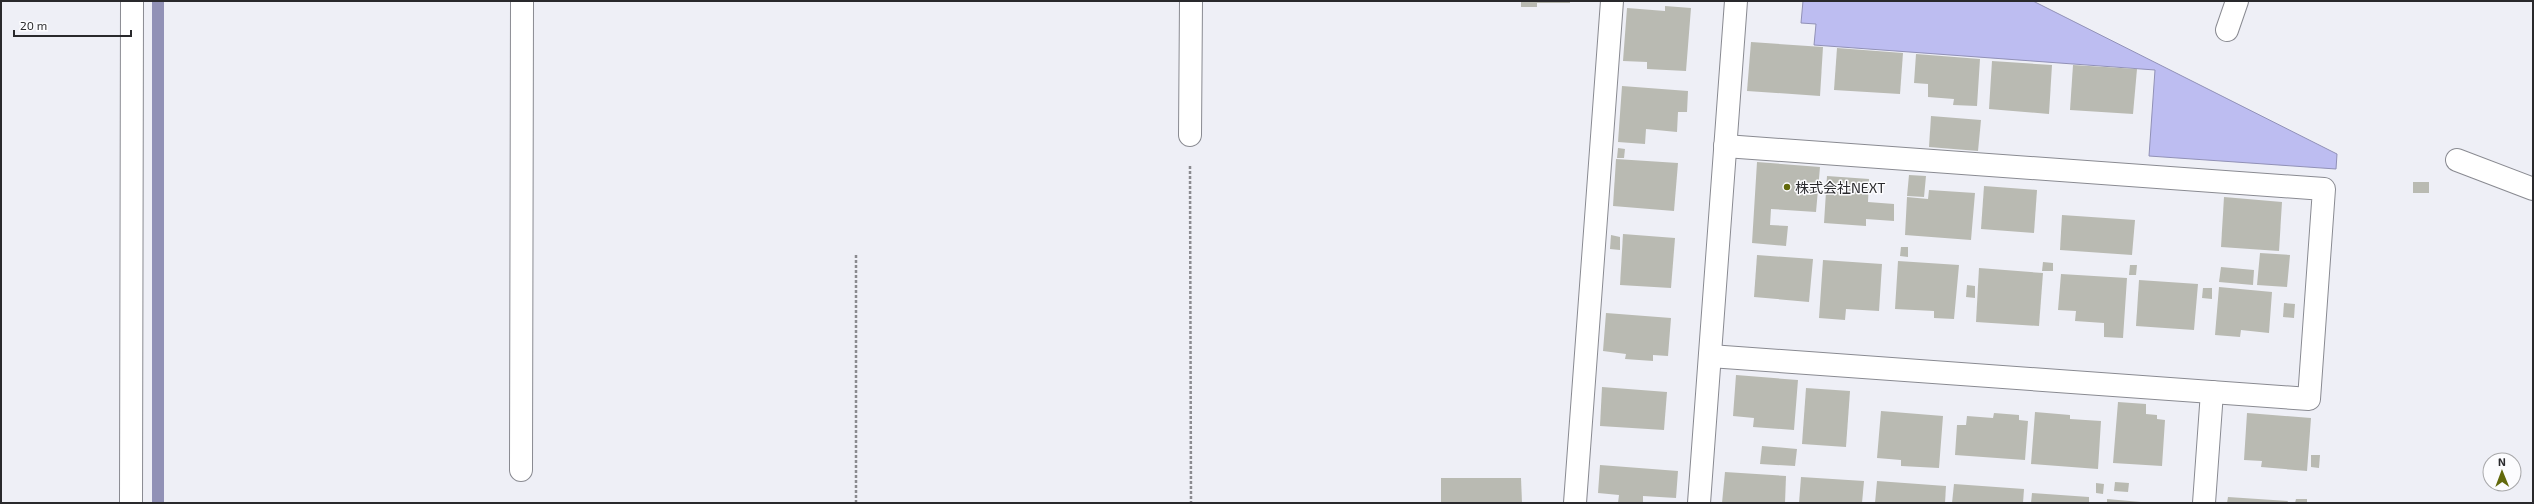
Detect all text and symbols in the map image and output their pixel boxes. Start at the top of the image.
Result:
scale bar [14,12,131,38]
text: 20 m [20,18,47,32]
place label: 株式会社NEXT [1795,179,1885,196]
marker: 株式会社NEXT [1782,182,1792,192]
north arrow [2482,452,2522,492]
text: N [2498,455,2506,468]

